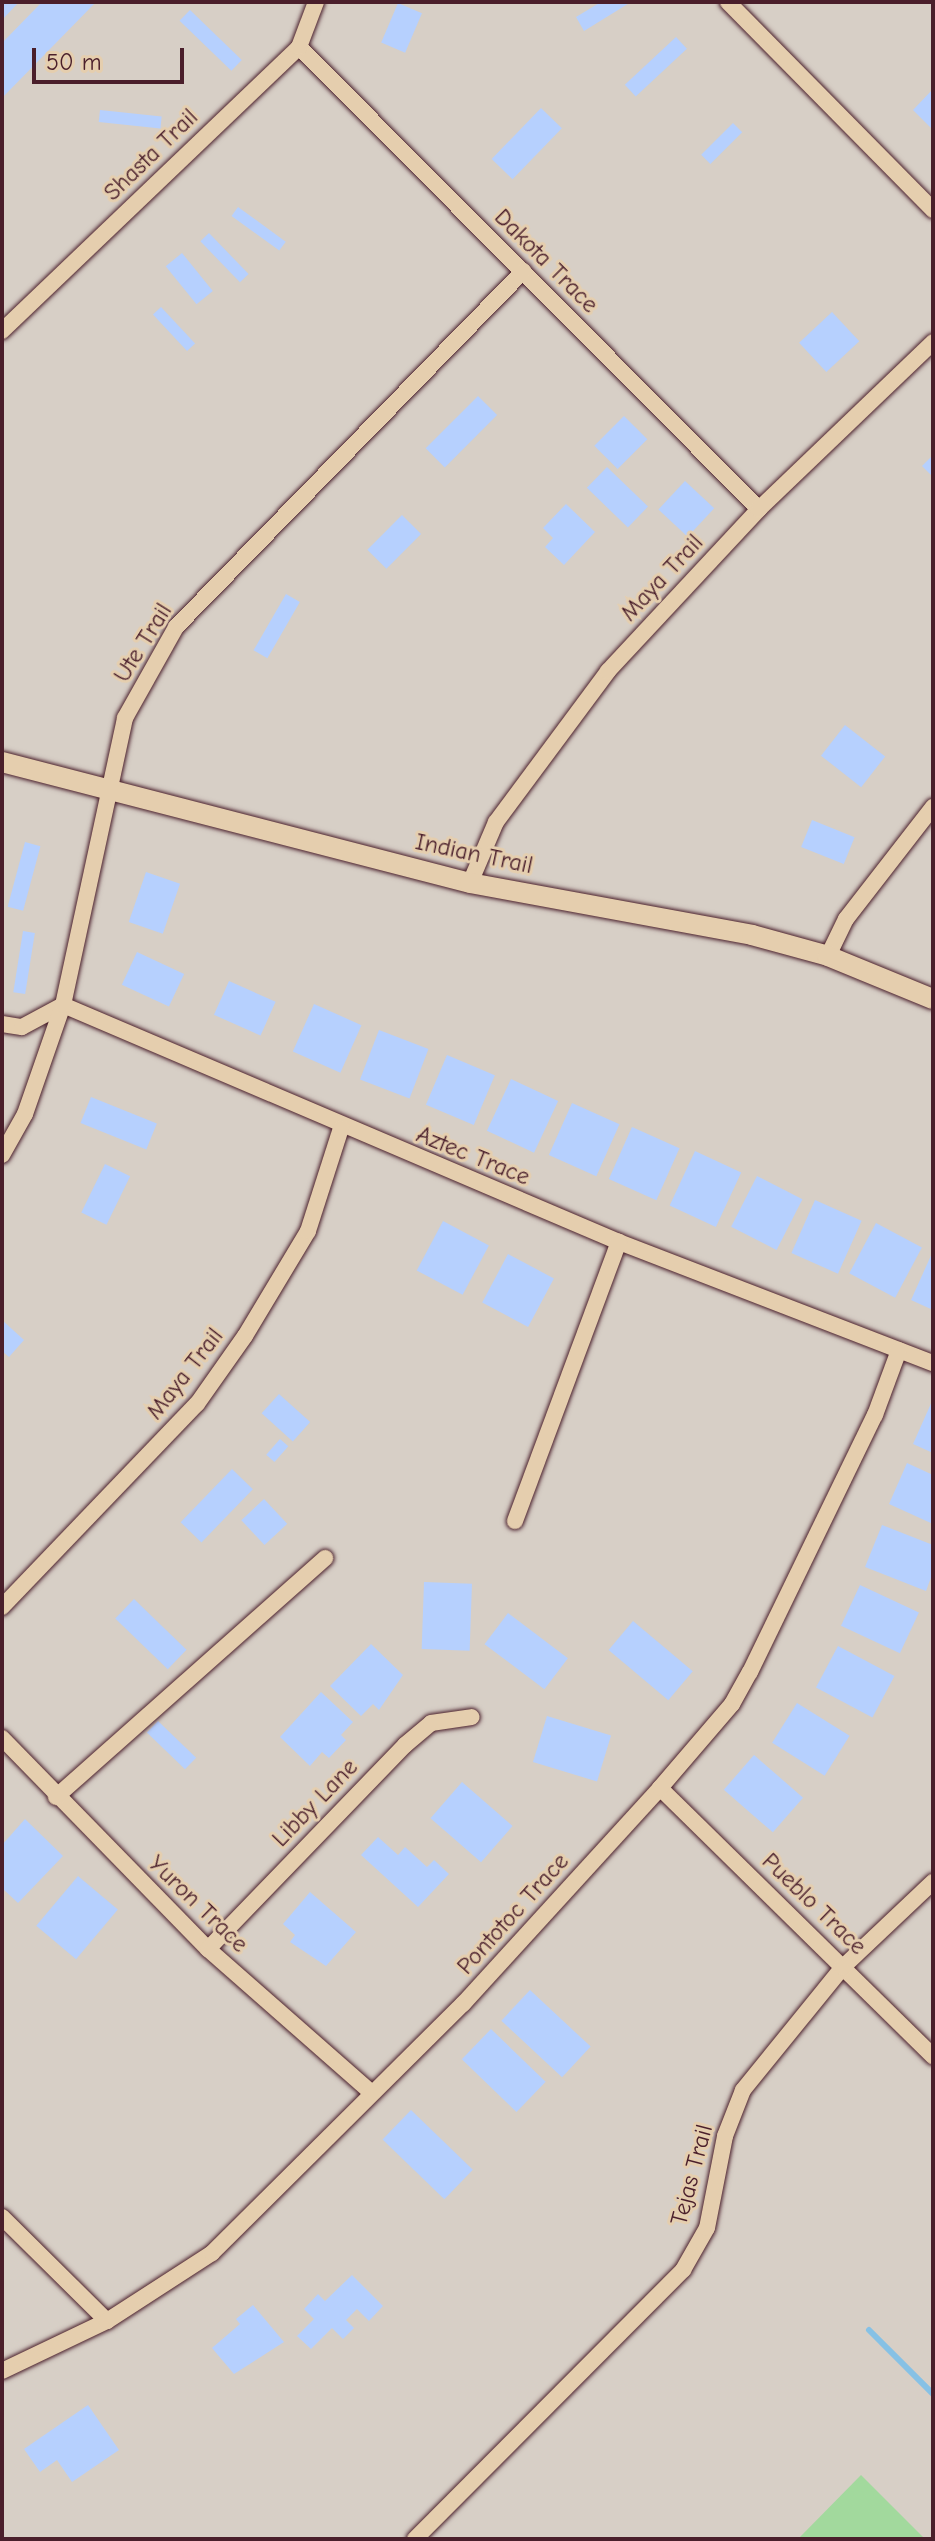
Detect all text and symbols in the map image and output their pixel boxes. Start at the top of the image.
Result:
scale bar [36,32,188,82]
text: 50 m [46,48,102,76]
street label: Shasta Trail [98,103,204,207]
street label: Dakota Trace [488,203,604,319]
street label: Maya Trail [615,529,709,627]
street label: Ute Trail [108,598,178,688]
street label: Indian Trail [413,828,535,880]
street label: Aztec Trace [412,1120,534,1192]
street label: Maya Trail [140,1323,230,1425]
street label: Libby Lane [266,1753,364,1853]
street label: Pontotoc Trace [451,1847,575,1981]
street label: Pueblo Trace [756,1847,872,1961]
street label: Yuron Trace [142,1849,254,1959]
street label: Tejas Trail [665,2121,719,2229]

